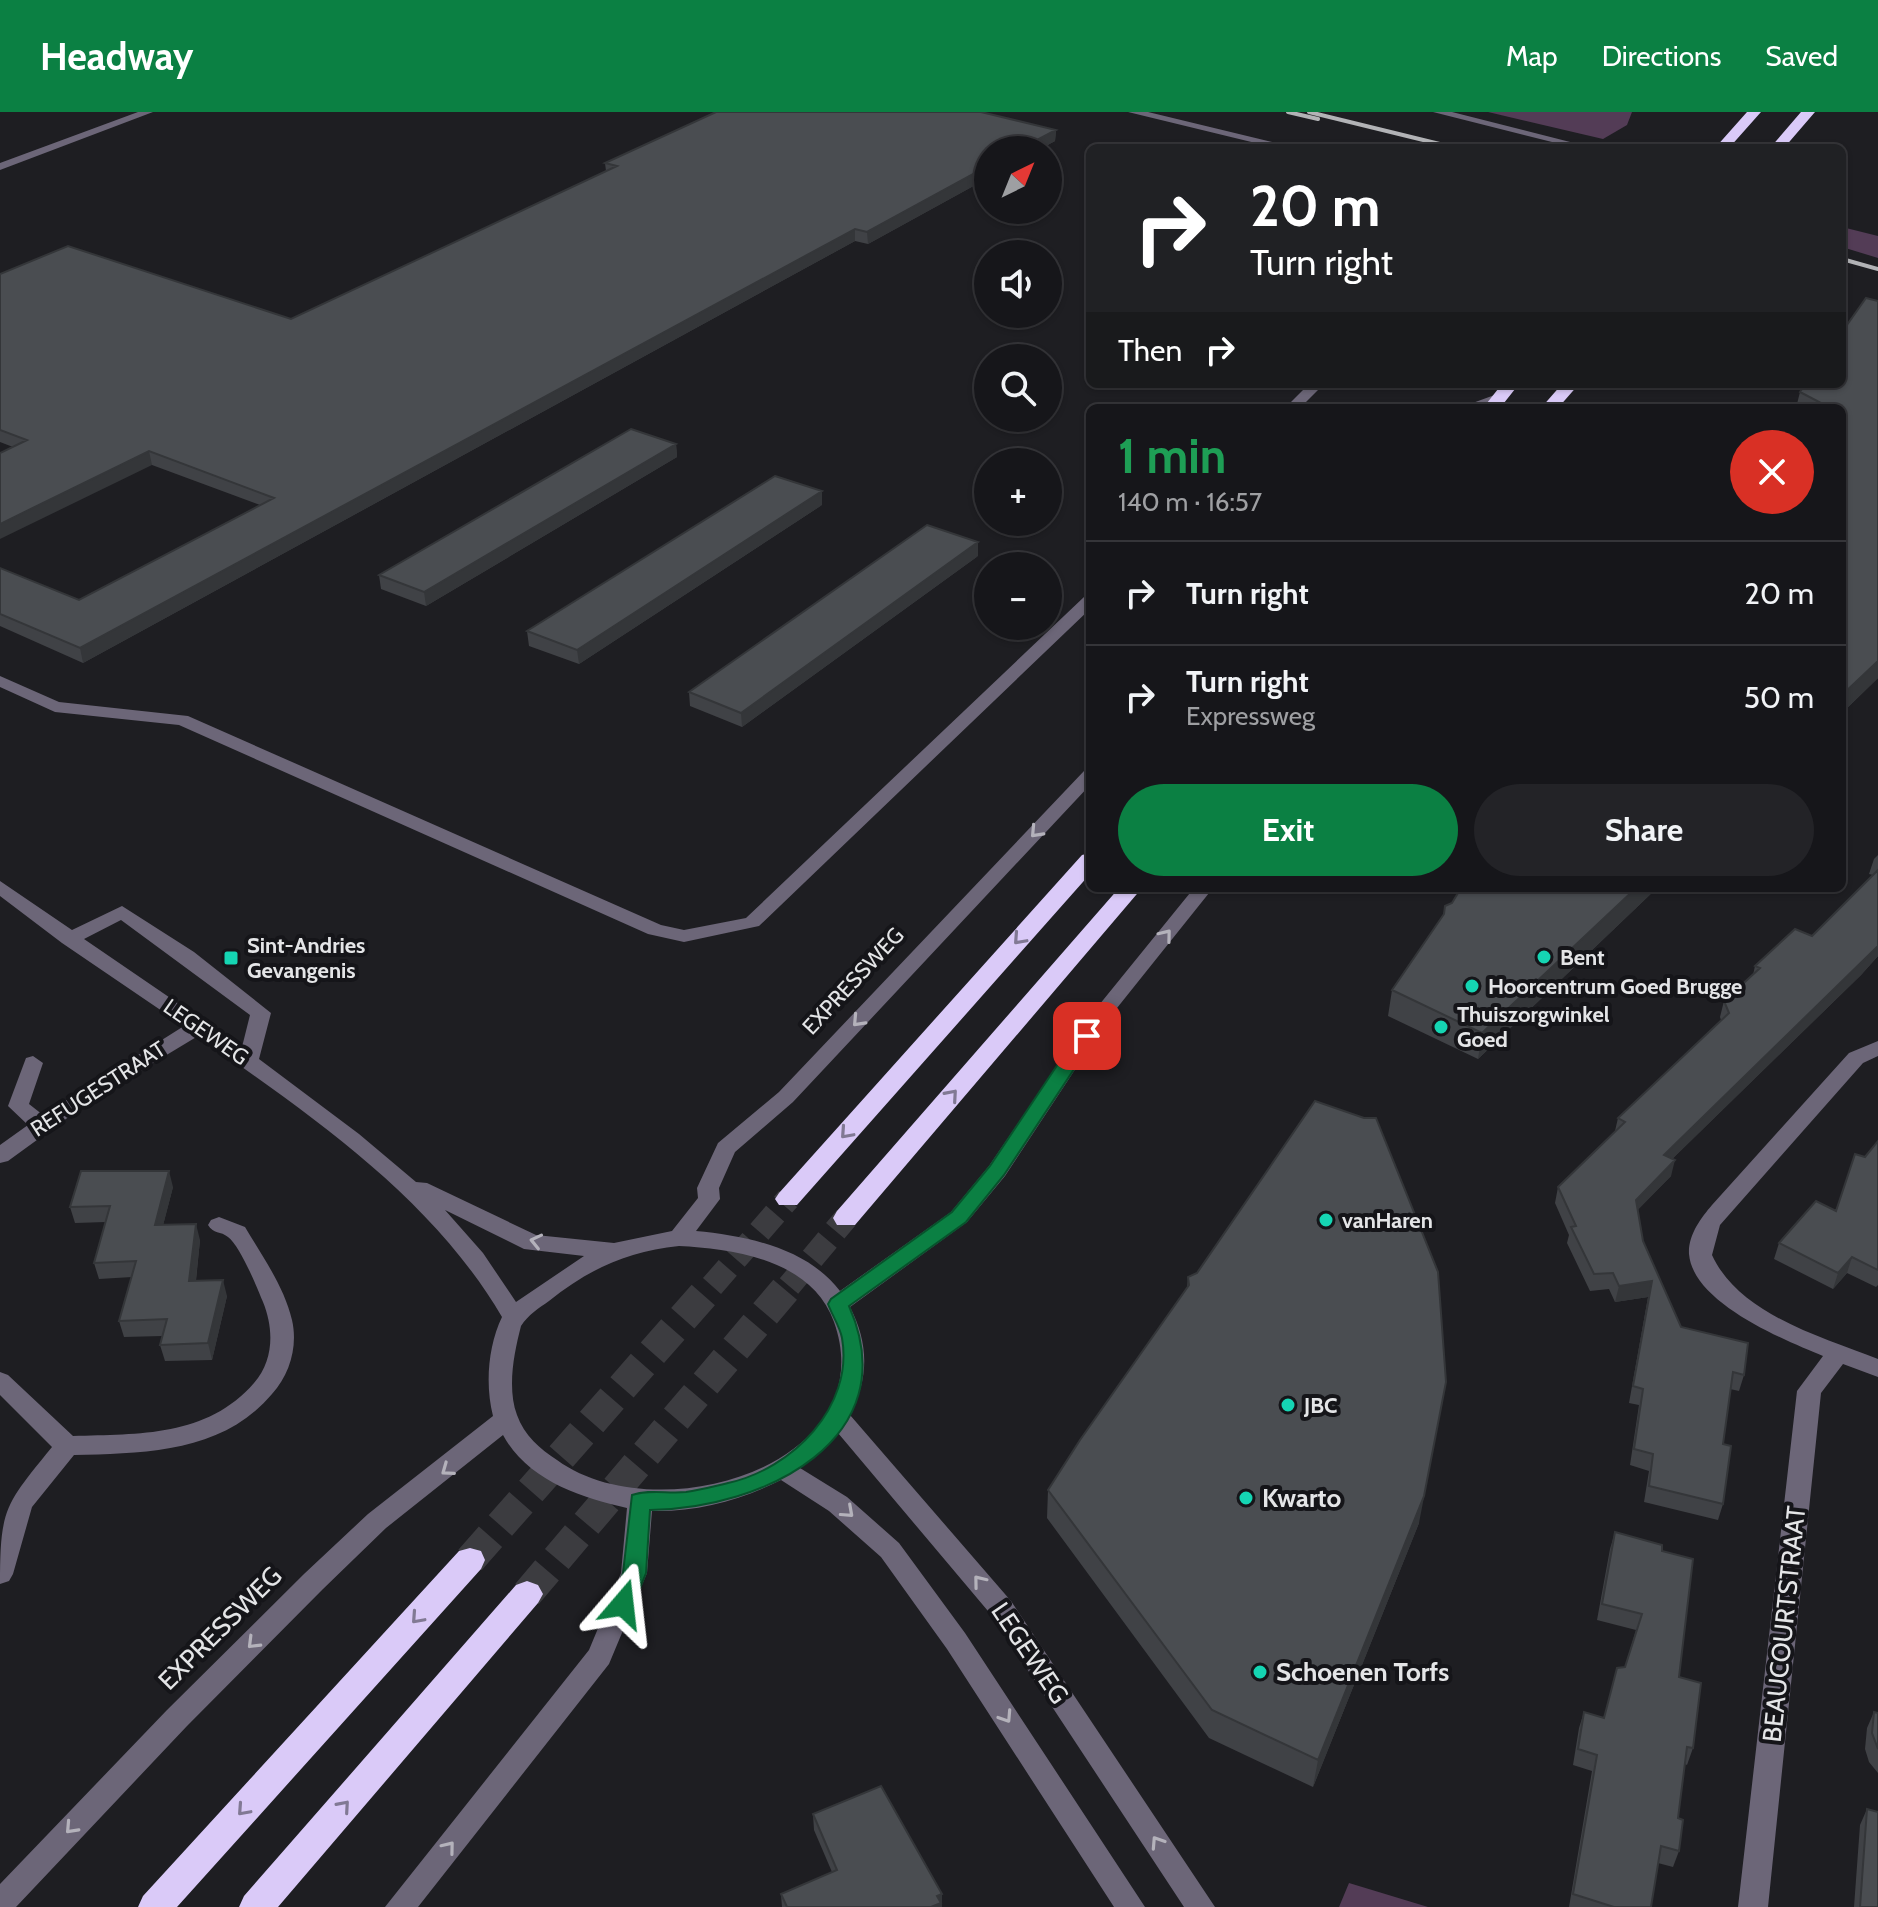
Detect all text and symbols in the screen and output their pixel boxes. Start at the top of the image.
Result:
text: Headway [40,33,193,80]
text: Map [1506,39,1558,73]
text: Directions [1602,39,1721,73]
text: Saved [1765,39,1838,73]
north arrow [974,136,1062,224]
map controls [974,136,1062,640]
text: 20 m [1250,172,1380,240]
icon: right [1118,176,1222,280]
button: sound [974,240,1062,328]
text: Turn right [1250,240,1393,284]
icon: right [1198,328,1242,372]
text: Then [1118,332,1182,369]
button: search [974,344,1062,432]
text: 1 min [1118,427,1226,485]
button: close [1730,430,1814,514]
button: + [974,448,1062,536]
text: 140 m · 16:57 [1118,486,1262,518]
button: − [974,552,1062,640]
icon: right [1118,571,1162,615]
text: Turn right [1186,575,1309,612]
text: 20 m [1744,575,1814,612]
text: Turn right [1186,663,1309,700]
icon: right [1118,675,1162,719]
text: 50 m [1744,679,1814,716]
text: Expressweg [1186,700,1315,732]
button: Exit [1118,784,1458,876]
button: Share [1474,784,1814,876]
one-way arrow [1031,823,1046,837]
street label: EXPRESSWEG [797,922,909,1040]
one-way arrow [1014,930,1029,944]
one-way arrow [1156,930,1171,944]
place label: Sint-Andries Gevangenis [247,932,365,984]
place label: Bent [1560,944,1605,971]
marker: Bent [1535,948,1553,966]
marker: Sint-Andries Gevangenis [222,949,240,967]
place label: Hoorcentrum Goed Brugge [1488,973,1742,1000]
marker: Hoorcentrum Goed Brugge [1463,977,1481,995]
street label: LEGEWEG [158,993,254,1071]
place label: Thuiszorgwinkel Goed [1457,1001,1610,1053]
pin [1053,1002,1121,1070]
one-way arrow [853,1011,867,1026]
icon: arrive [1065,1014,1109,1058]
marker: Thuiszorgwinkel Goed [1432,1018,1450,1036]
street label: REFUGESTRAAT [26,1035,171,1143]
one-way arrow [942,1090,957,1104]
one-way arrow [841,1124,856,1138]
place label: vanHaren [1342,1207,1433,1234]
marker: vanHaren [1317,1211,1335,1229]
one-way arrow [530,1234,544,1251]
place label: JBC [1303,1392,1337,1419]
marker: JBC [1279,1396,1297,1414]
one-way arrow [441,1460,455,1475]
place label: Kwarto [1262,1482,1341,1514]
marker: Kwarto [1237,1489,1255,1507]
one-way arrow [838,1503,853,1517]
street label: BEAUCOURTSTRAAT [1756,1504,1812,1744]
street label: EXPRESSWEG [152,1560,288,1696]
position arrow [581,1562,665,1646]
one-way arrow [974,1575,989,1590]
street label: LEGEWEG [985,1596,1075,1710]
one-way arrow [413,1608,427,1623]
one-way arrow [248,1633,262,1648]
place label: Schoenen Torfs [1276,1656,1449,1688]
marker: Schoenen Torfs [1251,1663,1269,1681]
one-way arrow [996,1709,1011,1723]
one-way arrow [334,1800,348,1815]
one-way arrow [238,1801,252,1816]
one-way arrow [66,1819,80,1833]
one-way arrow [1152,1836,1167,1850]
one-way arrow [439,1841,454,1856]

